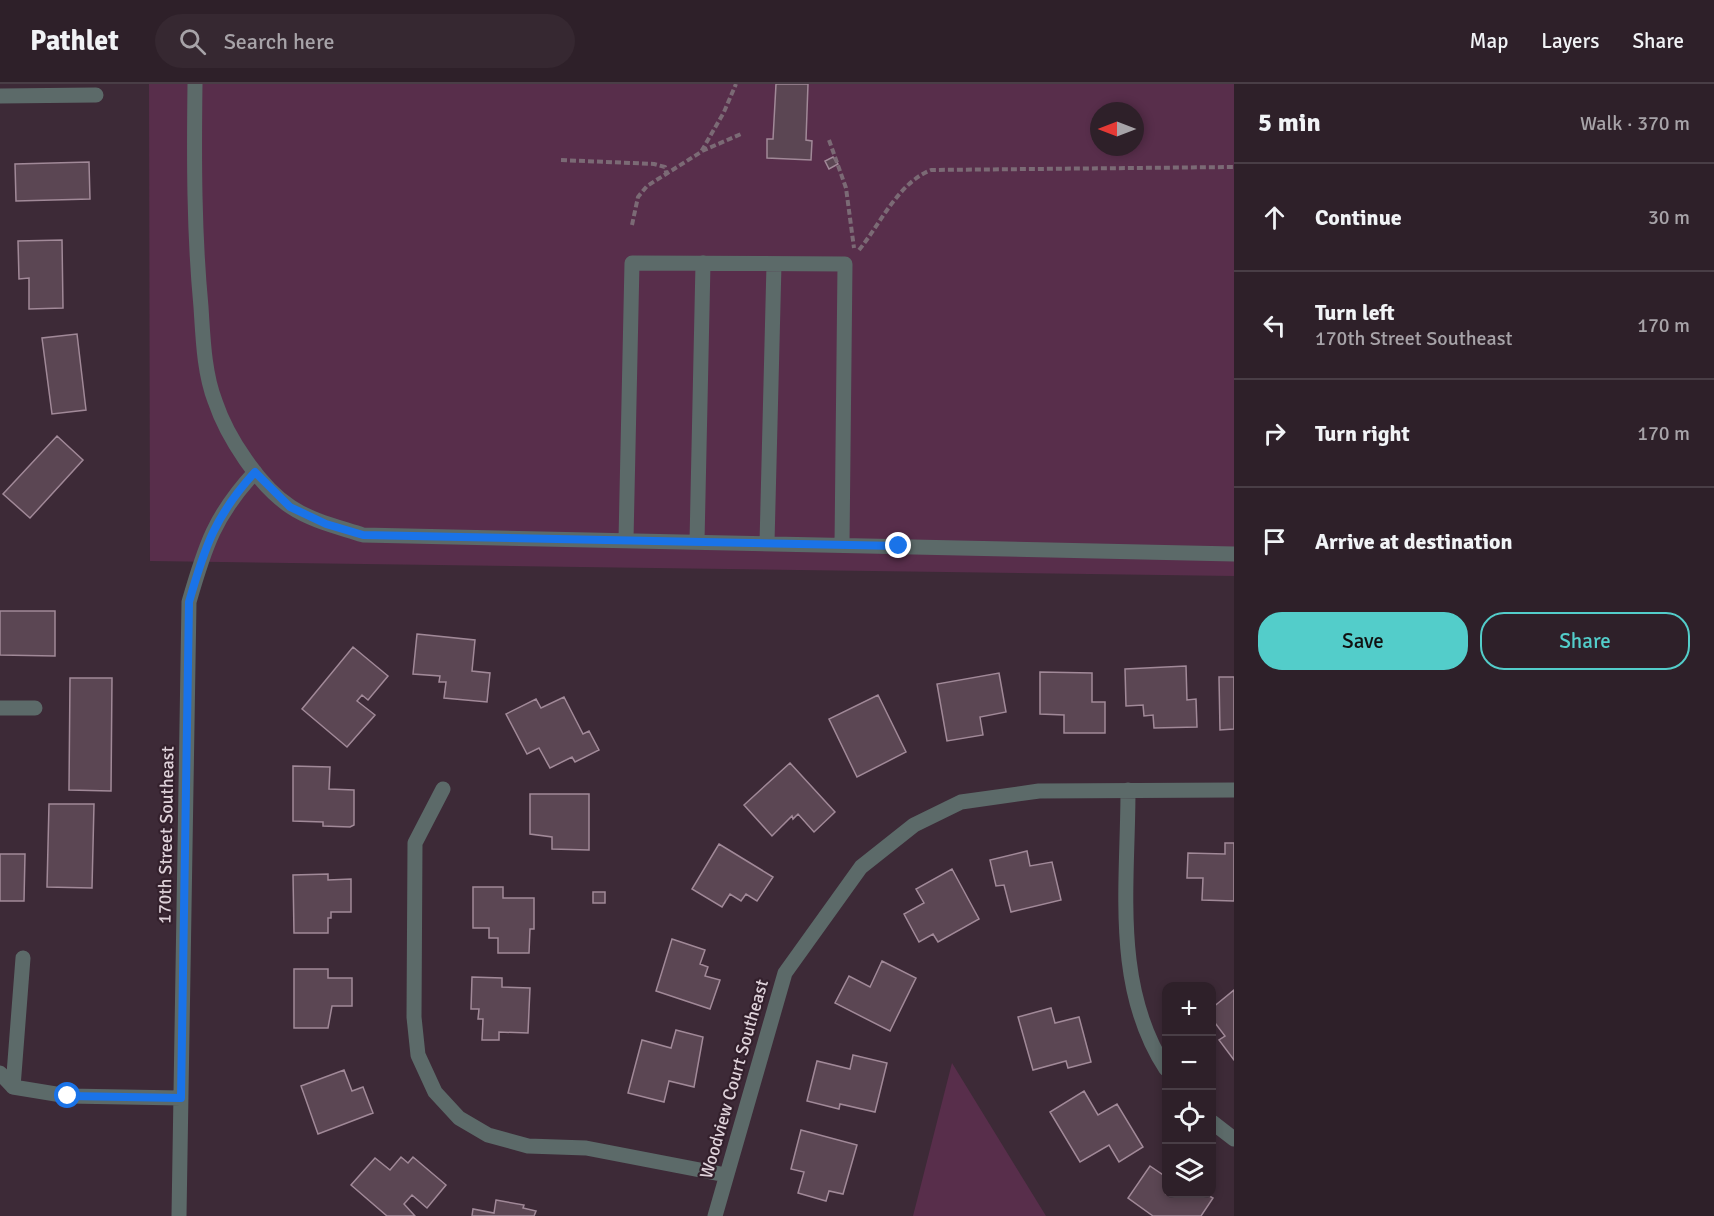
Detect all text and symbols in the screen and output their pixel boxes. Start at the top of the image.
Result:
search box [155,14,575,68]
text: Pathlet [30,24,119,58]
icon: search [176,25,209,58]
text: Search here [224,28,335,55]
text: Map [1470,28,1508,54]
text: Layers [1541,28,1599,54]
text: Share [1632,28,1684,54]
north arrow [1090,102,1144,156]
text: 5 min [1258,107,1321,139]
text: Walk · 370 m [1580,111,1690,136]
icon: ahead [1258,201,1291,234]
text: Continue [1315,204,1402,231]
text: 30 m [1648,205,1690,230]
text: Turn left [1315,299,1395,326]
icon: left [1258,309,1291,342]
text: 170 m [1637,313,1690,338]
text: 170th Street Southeast [1315,326,1512,351]
icon: right [1258,417,1291,450]
text: Turn right [1315,420,1410,447]
text: 170 m [1637,421,1690,446]
icon: arrive [1258,525,1291,558]
text: Arrive at destination [1315,528,1512,555]
route end [885,532,911,558]
button: Save [1258,612,1468,670]
button: Share [1480,612,1690,670]
street label: 170th Street Southeast [153,746,179,924]
street label: Woodview Court Southeast [695,977,773,1181]
map controls [1162,982,1216,1198]
button: + [1162,982,1216,1036]
button: − [1162,1036,1216,1090]
route start [54,1082,80,1108]
button: locate [1162,1090,1216,1144]
button: layers [1162,1144,1216,1198]

